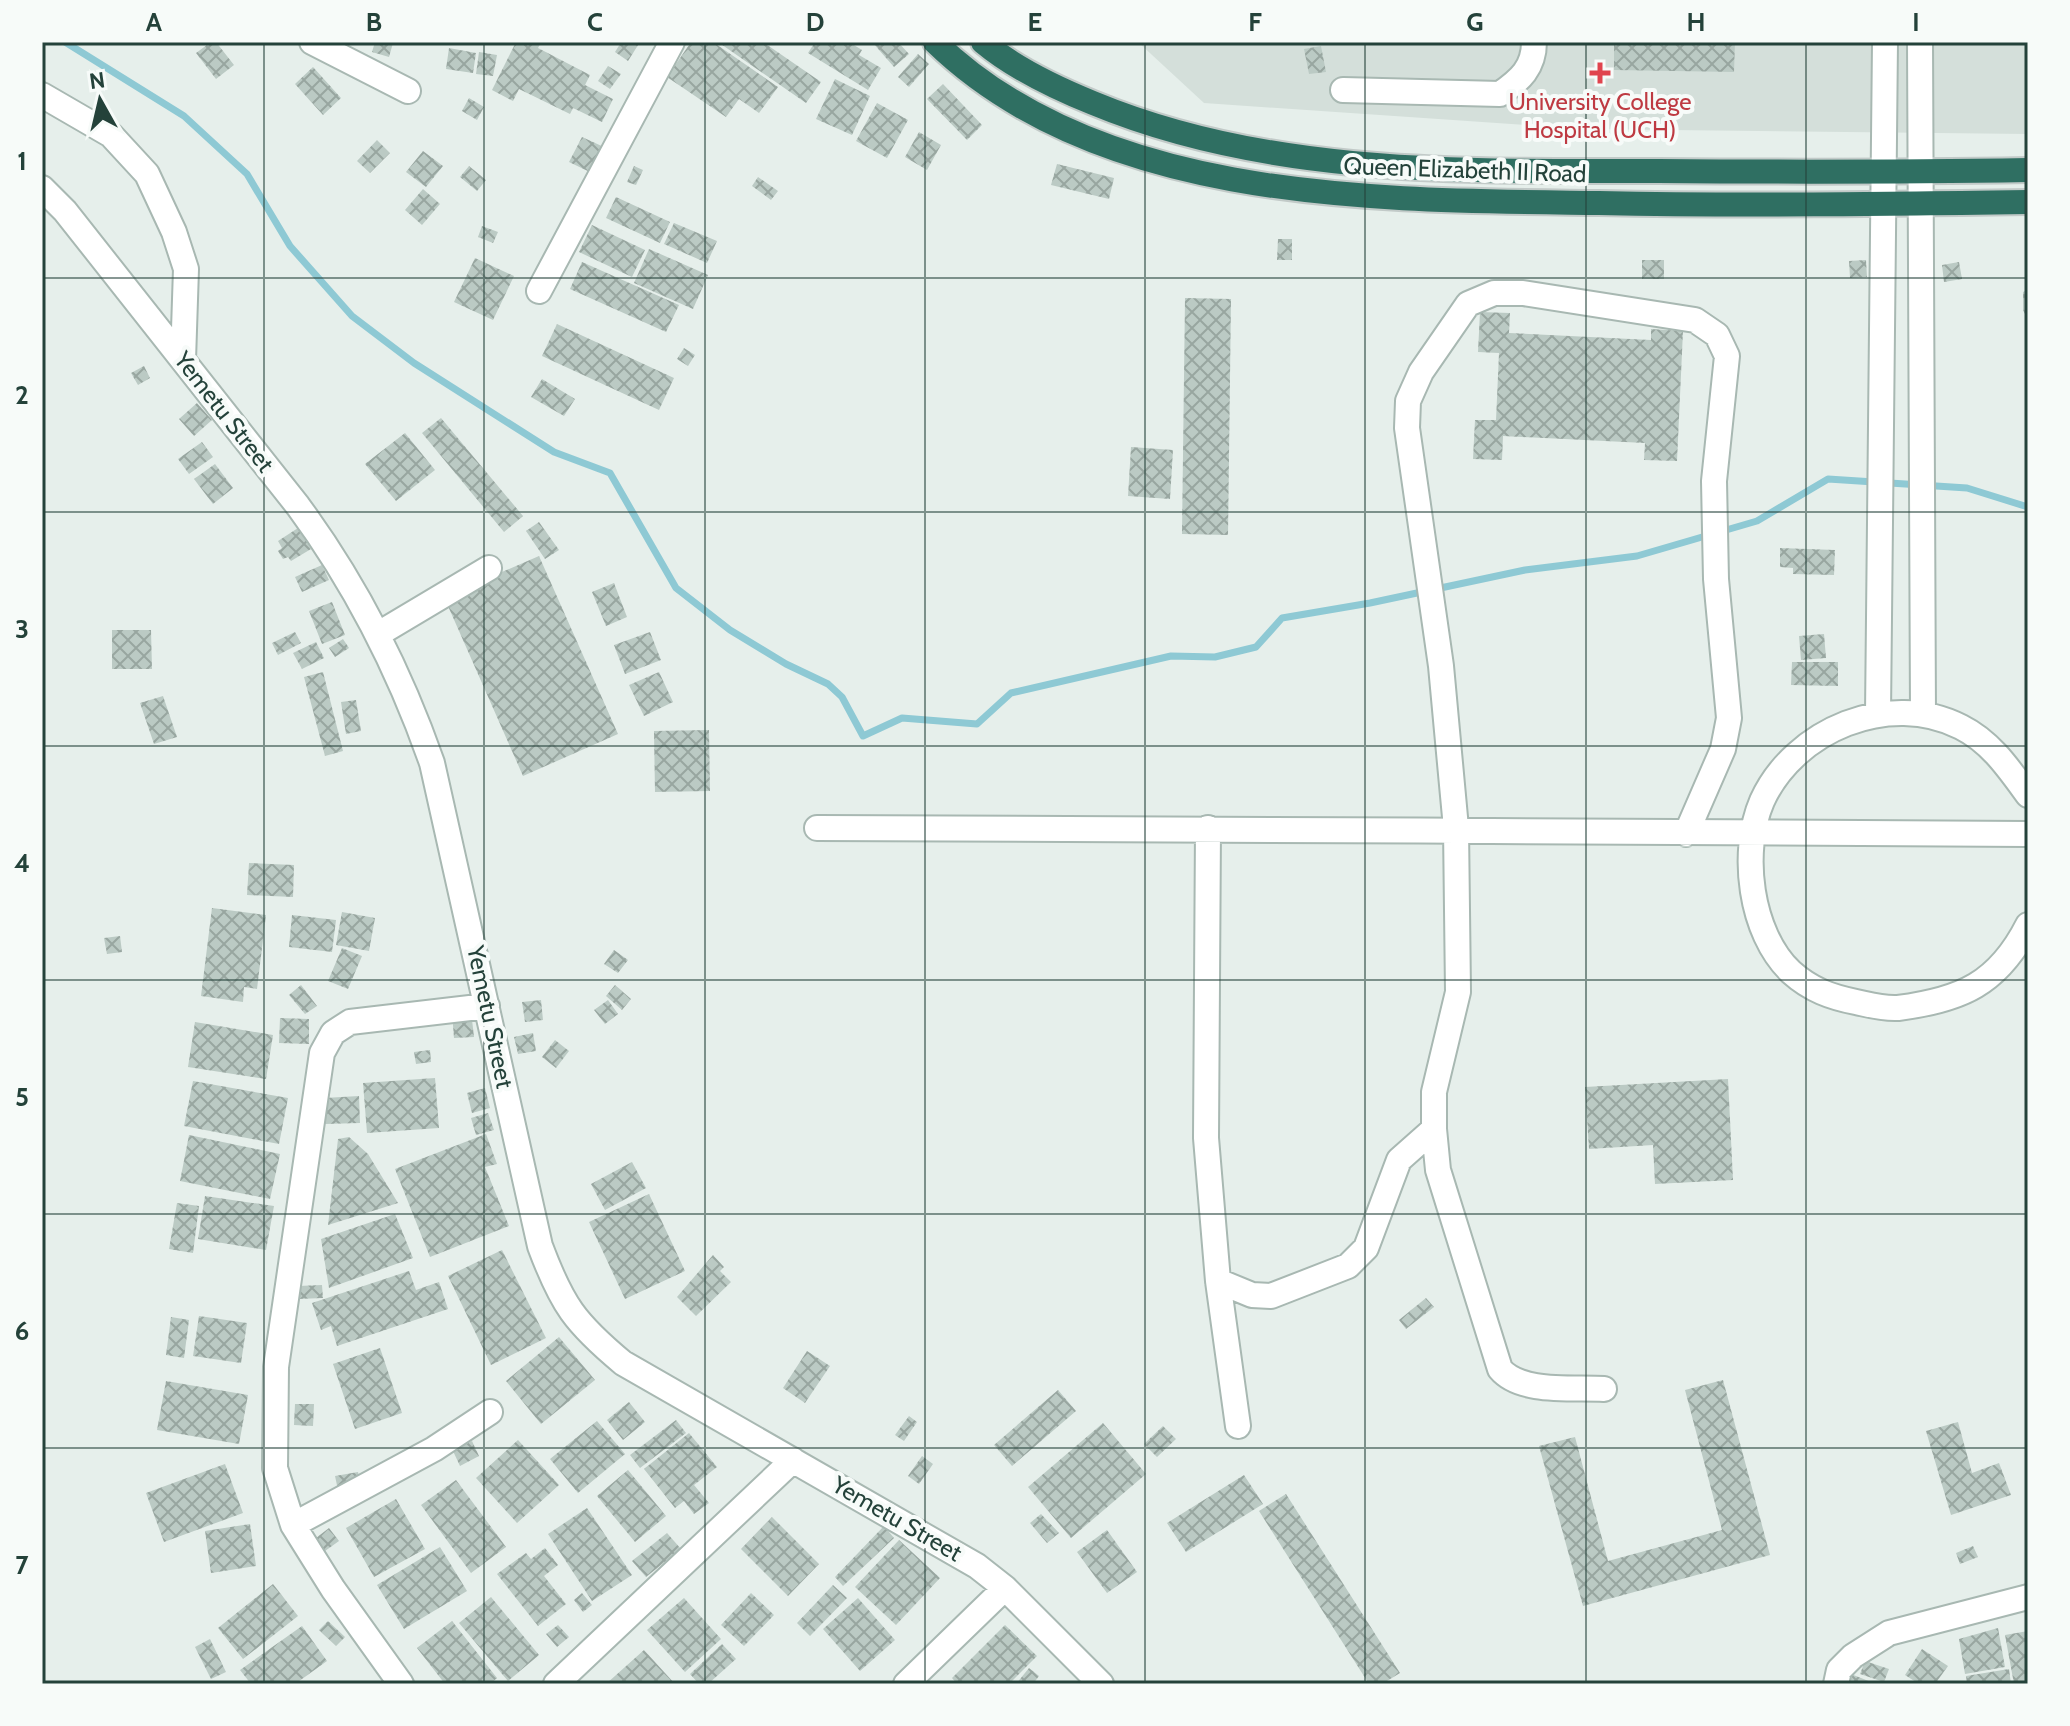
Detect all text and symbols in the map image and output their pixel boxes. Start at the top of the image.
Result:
text: A [146,6,163,38]
text: B [366,6,382,38]
text: C [587,6,603,38]
text: D [806,6,824,38]
text: E [1028,6,1042,38]
text: F [1248,6,1262,38]
text: G [1466,6,1484,38]
text: H [1687,6,1705,38]
text: I [1912,6,1920,38]
north arrow [60,60,140,140]
marker: University College Hospital (UCH) [1589,62,1611,84]
text: N [88,66,107,95]
place label: University College Hospital (UCH) [1509,87,1691,144]
text: 1 [17,145,27,177]
street label: Queen Elizabeth II Road [1343,151,1587,188]
street label: Yemetu Street [168,345,280,478]
text: 2 [15,379,29,411]
text: 3 [15,613,29,645]
text: 4 [14,847,30,879]
street label: Yemetu Street [461,942,520,1091]
text: 5 [15,1081,29,1113]
text: 6 [15,1315,29,1347]
street label: Yemetu Street [826,1469,967,1567]
text: 7 [15,1549,29,1581]

